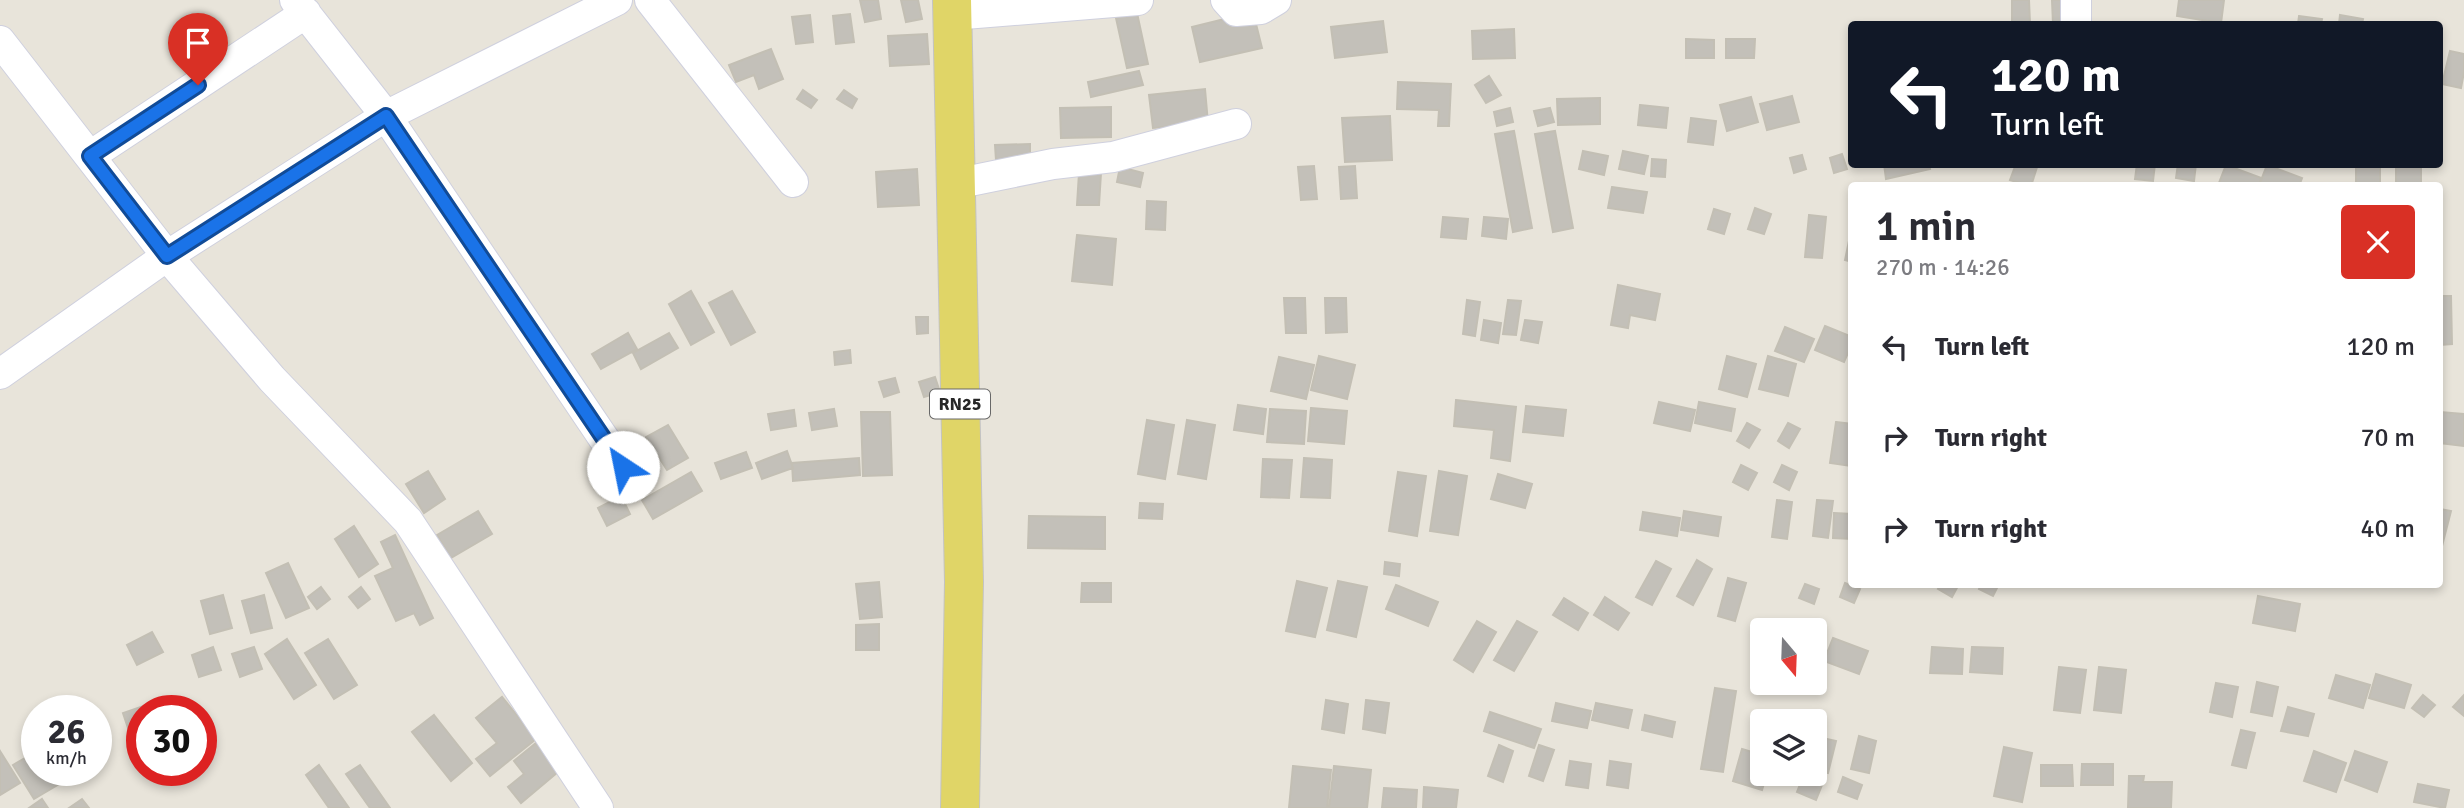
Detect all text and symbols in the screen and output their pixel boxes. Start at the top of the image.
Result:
pin [168,13,228,85]
icon: arrive [179,24,217,62]
text: 120 m [1991,45,2121,105]
icon: left [1876,49,1967,140]
text: Turn left [1991,105,2104,144]
text: 1 min [1876,201,1977,252]
button: close [2341,205,2415,279]
text: 270 m · 14:26 [1876,253,2010,282]
icon: left [1876,328,1914,366]
text: Turn left [1935,331,2029,363]
text: 120 m [2346,331,2415,363]
road number: RN25 [930,390,990,418]
icon: right [1876,419,1914,457]
text: Turn right [1935,422,2047,454]
text: 70 m [2360,422,2415,454]
position arrow [586,430,660,504]
icon: right [1876,510,1914,548]
text: Turn right [1935,513,2047,545]
text: 40 m [2360,513,2415,545]
north arrow [1750,618,1827,695]
map controls [1750,618,1827,786]
speed limit sign: 30 [126,695,217,786]
button: layers [1750,709,1827,786]
text: 26 [48,710,85,753]
text: km/h [46,747,87,769]

